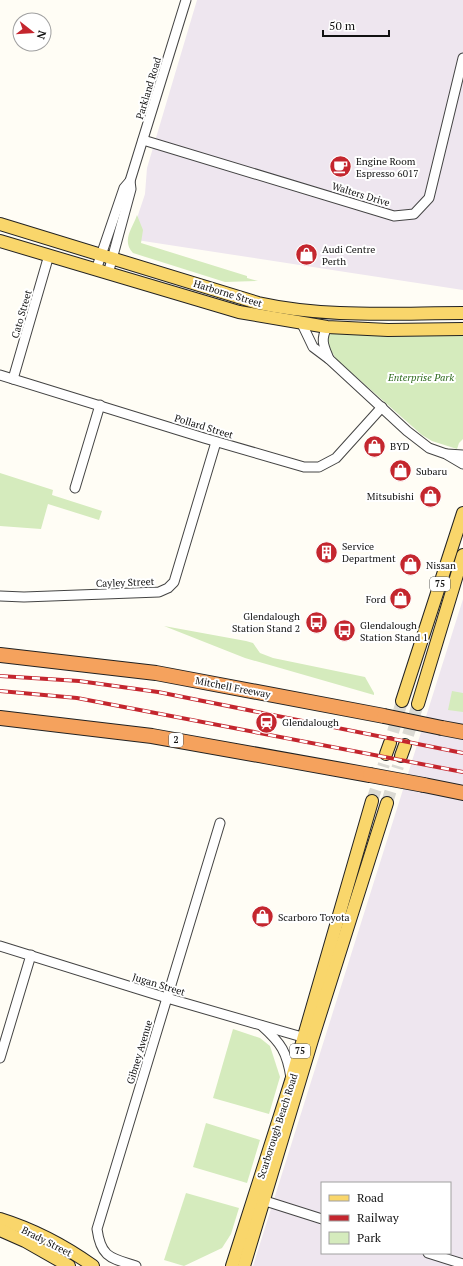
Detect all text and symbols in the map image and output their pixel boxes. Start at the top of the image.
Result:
north arrow [12,12,52,52]
scale bar [323,12,389,38]
text: 50 m [329,18,356,33]
text: N [33,29,49,42]
street label: Parkland Road [133,55,164,121]
cafe icon: Engine Room Espresso 6017 [328,154,354,180]
place label: Engine Room Espresso 6017 [356,155,419,180]
street label: Walters Drive [330,179,391,209]
shop icon: Audi Centre Perth [293,242,319,268]
place label: Audi Centre Perth [322,243,375,268]
street label: Harborne Street [192,277,264,310]
street label: Cato Street [8,288,35,340]
park label: Enterprise Park [387,371,454,384]
street label: Pollard Street [173,411,235,442]
shop icon: BYD [362,433,388,459]
place label: BYD [390,440,410,453]
shop icon: Subaru [387,458,413,484]
place label: Subaru [416,465,447,478]
shop icon: Mitsubishi [417,483,443,509]
place label: Mitsubishi [367,490,414,503]
building icon: Service Department [313,539,339,565]
place label: Service Department [342,540,396,565]
shop icon: Nissan [398,552,424,578]
place label: Nissan [426,559,456,572]
street label: Cayley Street [96,575,155,590]
road number: 75 [430,577,450,591]
shop icon: Ford [388,586,414,612]
place label: Ford [366,593,386,606]
bus stop icon: Glendalough Station Stand 2 [303,609,329,635]
place label: Glendalough Station Stand 2 [232,610,300,635]
bus stop icon: Glendalough Station Stand 1 [331,618,357,644]
place label: Glendalough Station Stand 1 [360,619,428,644]
street label: Mitchell Freeway [194,674,272,701]
station icon: Glendalough [253,709,279,735]
place label: Glendalough [282,716,339,729]
road number: 2 [169,733,183,747]
shop icon: Scarboro Toyota [249,904,275,930]
place label: Scarboro Toyota [278,911,350,924]
street label: Jugan Street [131,970,187,999]
street label: Gibney Avenue [124,1019,155,1086]
road number: 75 [290,1044,310,1058]
street label: Scarborough Beach Road [254,1071,301,1181]
legend [321,1182,451,1254]
text: Road [357,1190,384,1205]
text: Railway [357,1210,400,1225]
street label: Brady Street [19,1223,74,1260]
text: Park [357,1230,382,1245]

